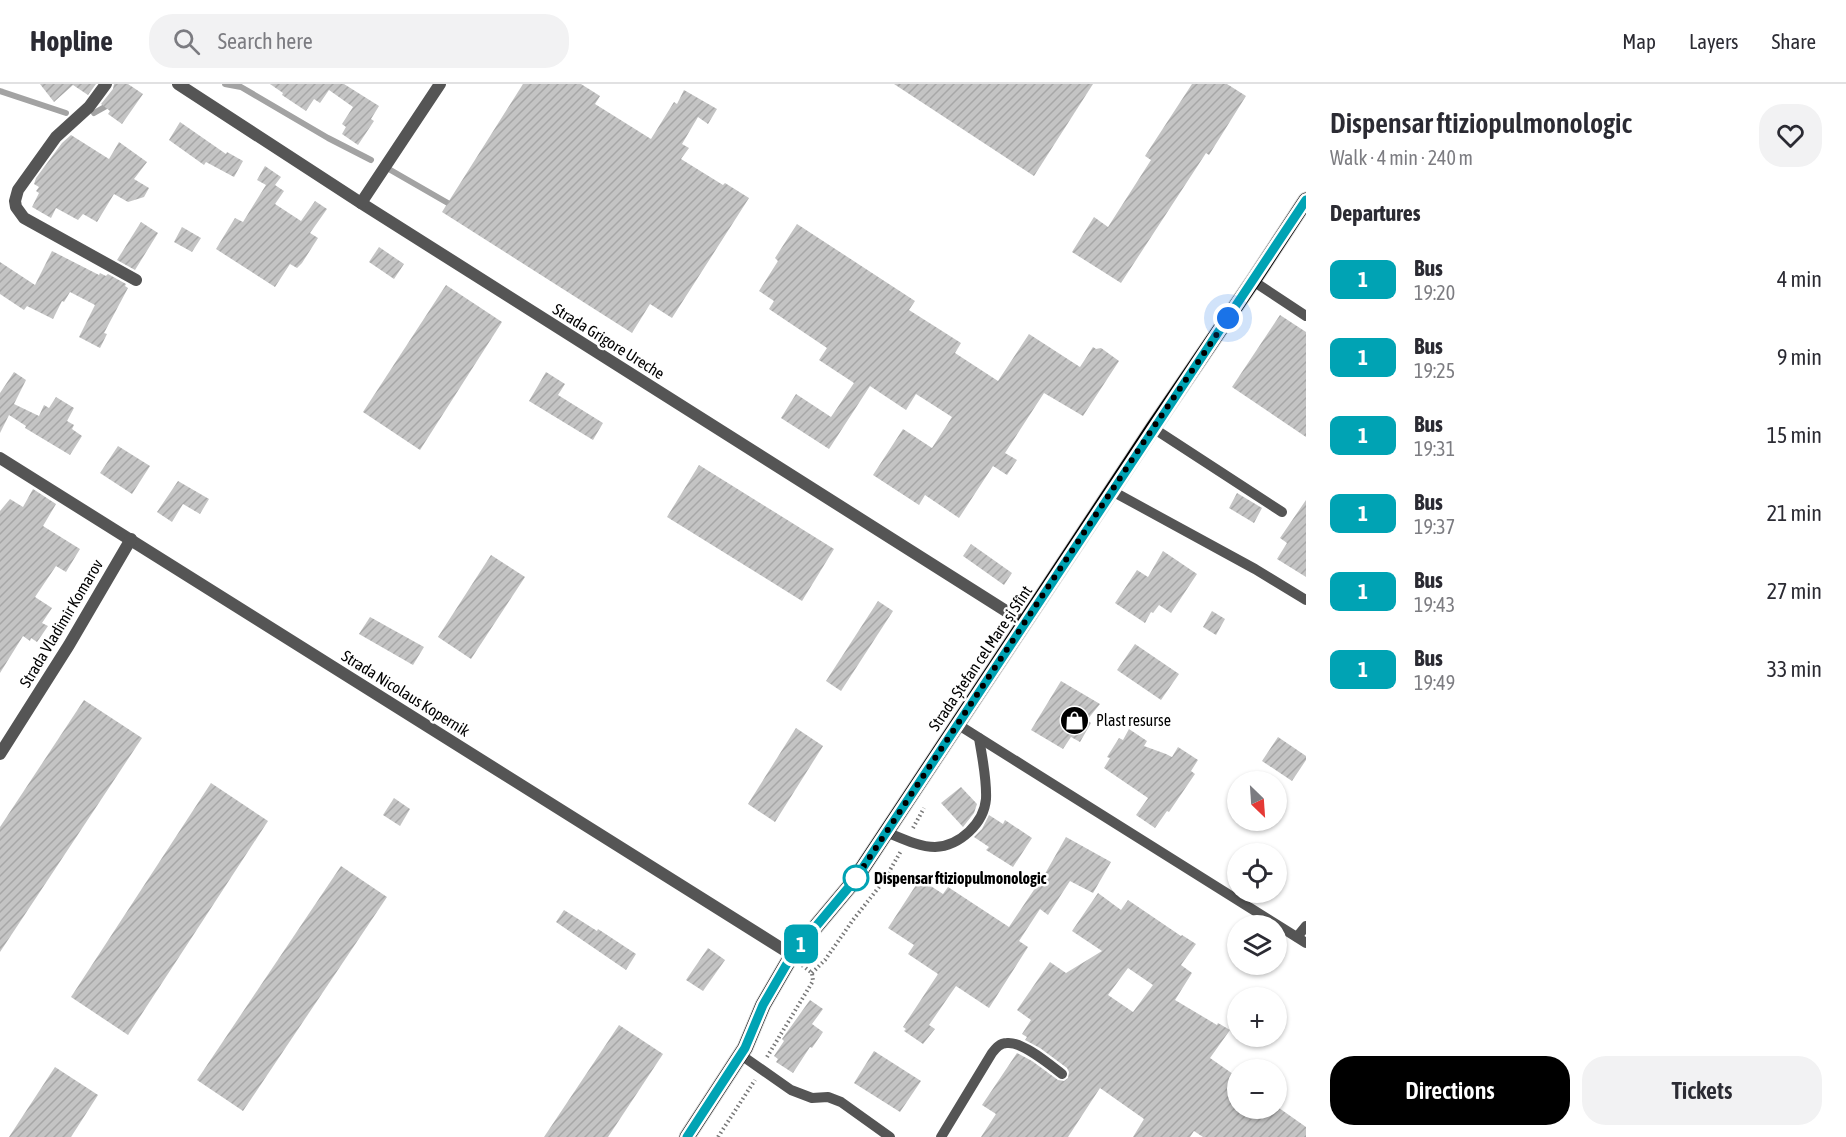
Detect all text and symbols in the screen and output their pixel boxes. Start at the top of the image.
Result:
search box [149,14,569,68]
text: Hopline [30,25,113,57]
icon: search [170,25,203,58]
text: Search here [218,28,313,54]
text: Map [1622,29,1656,53]
text: Layers [1689,29,1739,53]
text: Share [1772,29,1816,53]
button: heart [1759,104,1822,167]
text: Dispensar ftiziopulmonologic [1330,107,1632,139]
text: Walk · 4 min · 240 m [1330,146,1473,169]
text: Departures [1330,200,1420,226]
text: Bus [1414,255,1443,281]
text: 4 min [1777,266,1822,292]
text: 1 [1358,267,1368,291]
text: 19:20 [1414,281,1455,304]
street label: Strada Grigore Ureche [550,300,668,383]
your location [1213,303,1243,333]
text: Bus [1414,333,1443,359]
text: 9 min [1777,344,1822,370]
text: 1 [1358,345,1368,369]
text: 19:25 [1414,359,1455,382]
text: Bus [1414,411,1443,437]
text: 15 min [1767,422,1822,448]
text: 1 [1358,423,1368,447]
text: 19:31 [1414,437,1455,460]
text: Bus [1414,489,1443,515]
text: 21 min [1767,500,1822,526]
text: 1 [1358,501,1368,525]
text: 19:37 [1414,515,1455,538]
street label: Strada Vladimir Komarov [16,555,107,690]
text: Bus [1414,567,1443,593]
text: 27 min [1767,578,1822,604]
text: 1 [1358,579,1368,603]
street label: Strada Ștefan cel Mare și Sfînt [925,582,1036,735]
text: 19:43 [1414,593,1455,616]
text: Bus [1414,645,1443,671]
street label: Strada Nicolaus Kopernik [338,646,473,741]
text: 33 min [1767,656,1822,682]
text: 1 [1358,657,1368,681]
text: 19:49 [1414,671,1455,694]
shop icon: Plast resurse [1059,704,1091,736]
place label: Plast resurse [1096,711,1171,729]
north arrow [1227,771,1287,831]
map controls [1227,771,1287,1119]
button: locate [1227,843,1287,903]
marker: Dispensar ftiziopulmonologic [843,865,869,891]
place label: Dispensar ftiziopulmonologic [874,869,1047,887]
button: layers [1227,915,1287,975]
line badge: 1 [782,924,820,964]
text: 1 [796,932,806,956]
button: + [1227,987,1287,1047]
button: Directions [1330,1056,1570,1125]
button: Tickets [1582,1056,1822,1125]
button: − [1227,1059,1287,1119]

